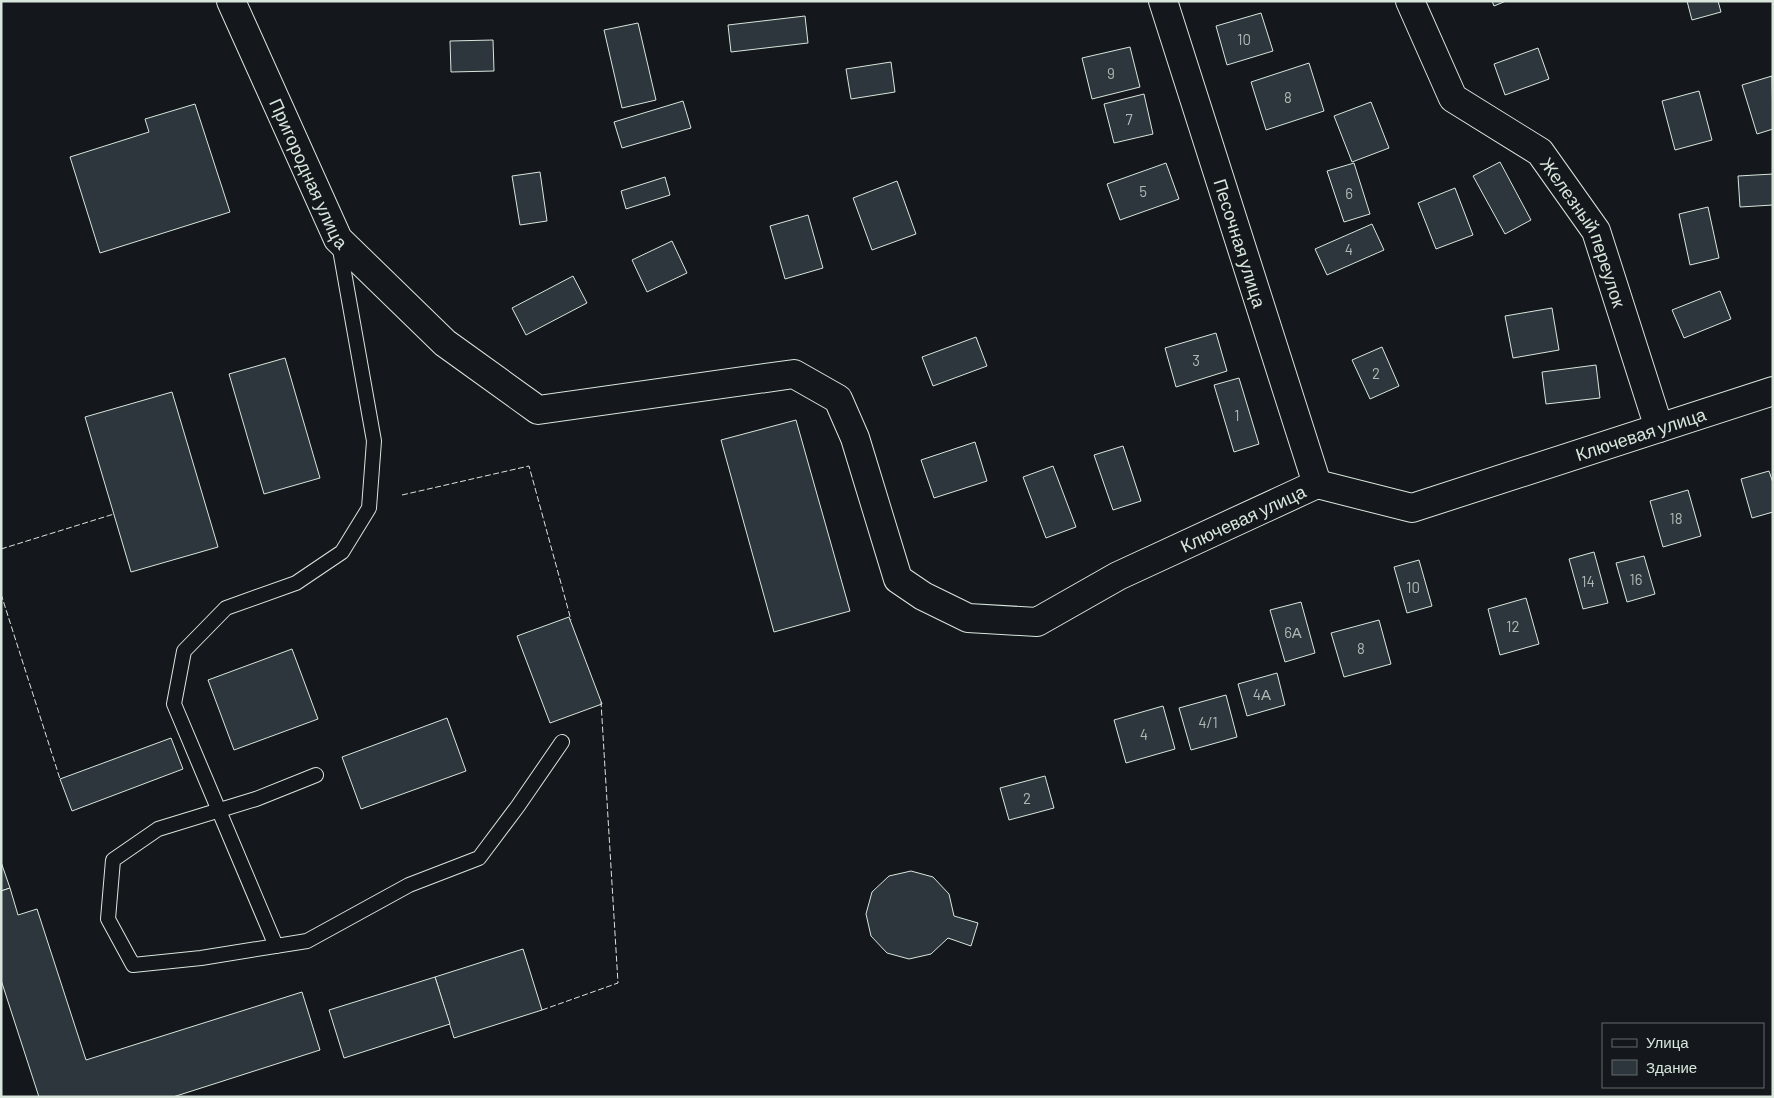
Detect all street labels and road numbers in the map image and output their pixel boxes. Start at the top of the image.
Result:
street label: Пригородная улица [265,95,353,254]
street label: Железный переулок [1536,153,1631,310]
street label: Песочная улица [1209,176,1271,311]
street label: Ключевая улица [1573,402,1710,465]
street label: Ключевая улица [1177,479,1310,557]

